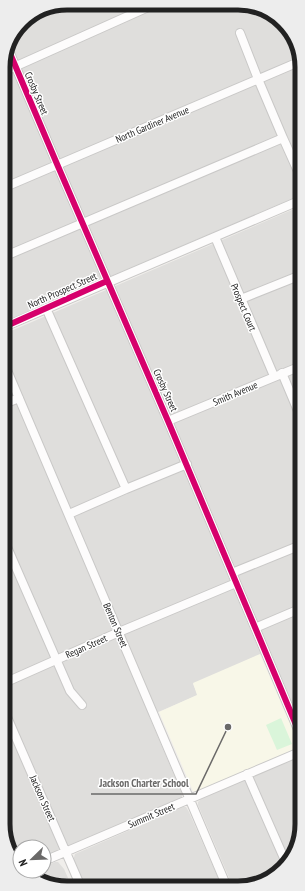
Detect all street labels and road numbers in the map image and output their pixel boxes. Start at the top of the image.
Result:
street label: Crosby Street [22,70,51,117]
street label: North Gardiner Avenue [114,103,191,146]
street label: North Prospect Street [26,269,99,311]
street label: Prospect Court [228,282,259,333]
street label: Crosby Street [150,367,181,414]
street label: Smith Avenue [211,378,259,409]
street label: Benton Street [100,601,131,650]
street label: Regan Street [63,631,109,661]
street label: Jackson Street [26,772,58,823]
street label: Summit Street [126,800,177,831]

